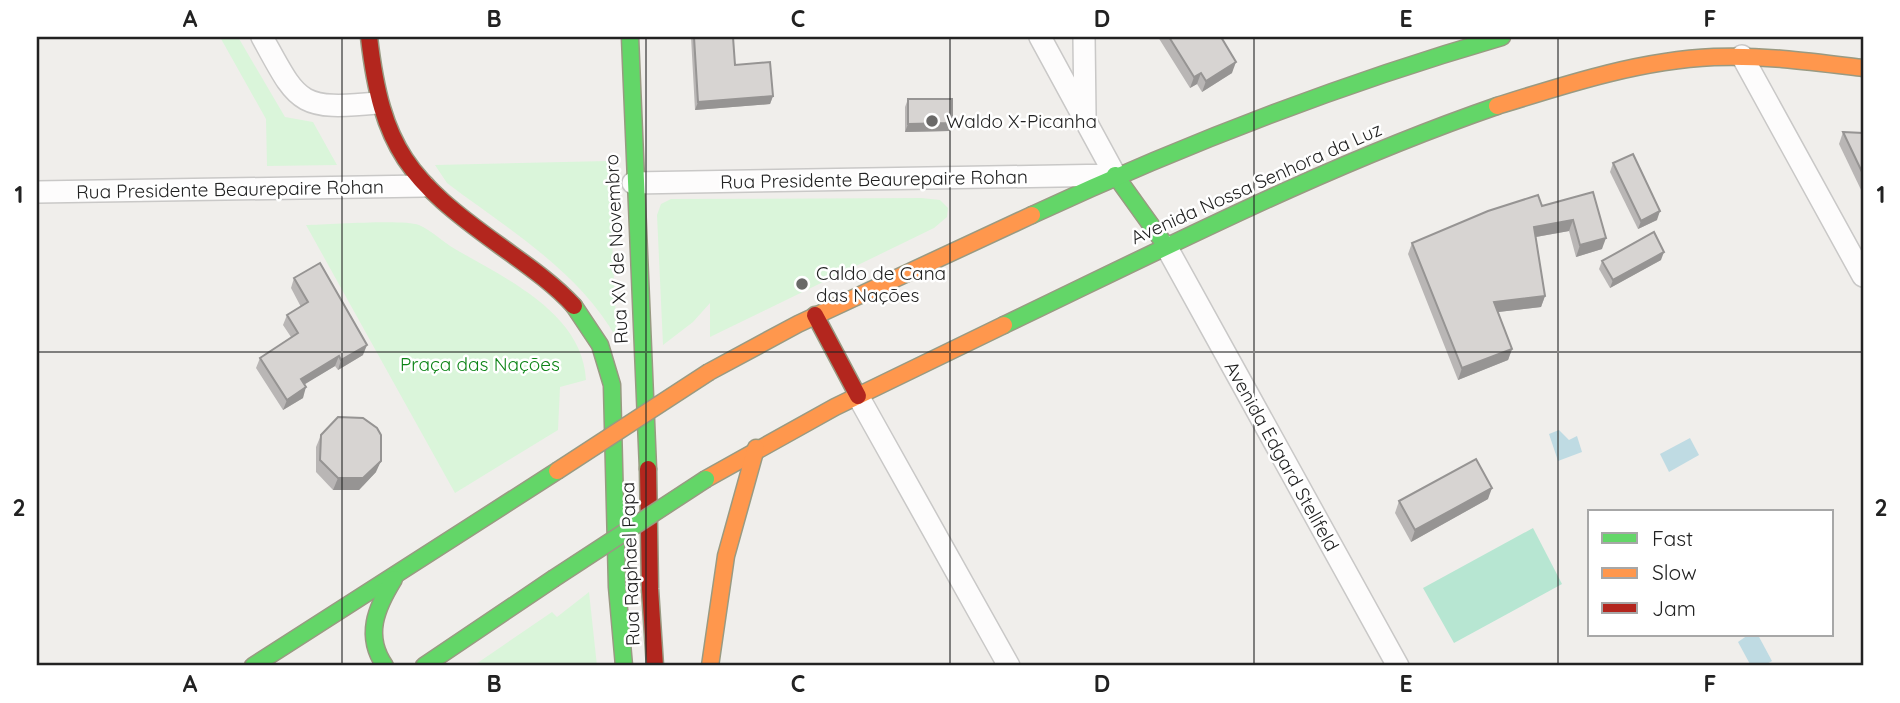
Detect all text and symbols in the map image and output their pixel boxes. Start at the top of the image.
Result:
text: A [183,4,198,33]
text: B [486,4,502,33]
text: C [791,4,805,33]
text: D [1094,4,1110,33]
text: E [1399,4,1413,33]
text: F [1704,4,1716,33]
place label: Waldo X-Picanha [946,109,1097,133]
marker: Waldo X-Picanha [924,113,940,129]
street label: Avenida Nossa Senhora da Luz [1127,117,1385,249]
street label: Rua XV de Novembro [599,154,633,344]
street label: Rua Presidente Beaurepaire Rohan [720,164,1028,194]
street label: Rua Presidente Beaurepaire Rohan [76,174,384,204]
text: 1 [15,180,23,209]
text: 1 [1877,180,1885,209]
place label: Caldo de Cana das Nações [816,261,946,307]
marker: Caldo de Cana das Nações [794,276,810,292]
park label: Praça das Nações [400,352,560,376]
street label: Avenida Edgard Stellfeld [1220,357,1344,555]
street label: Rua Raphael Papa [615,481,645,647]
text: 2 [12,493,26,522]
text: 2 [1874,493,1888,522]
legend [1588,510,1834,636]
text: Fast [1652,525,1693,551]
text: Slow [1652,559,1697,585]
text: Jam [1652,595,1696,621]
text: A [183,669,198,698]
text: B [486,669,502,698]
text: C [791,669,805,698]
text: D [1094,669,1110,698]
text: E [1399,669,1413,698]
text: F [1704,669,1716,698]

